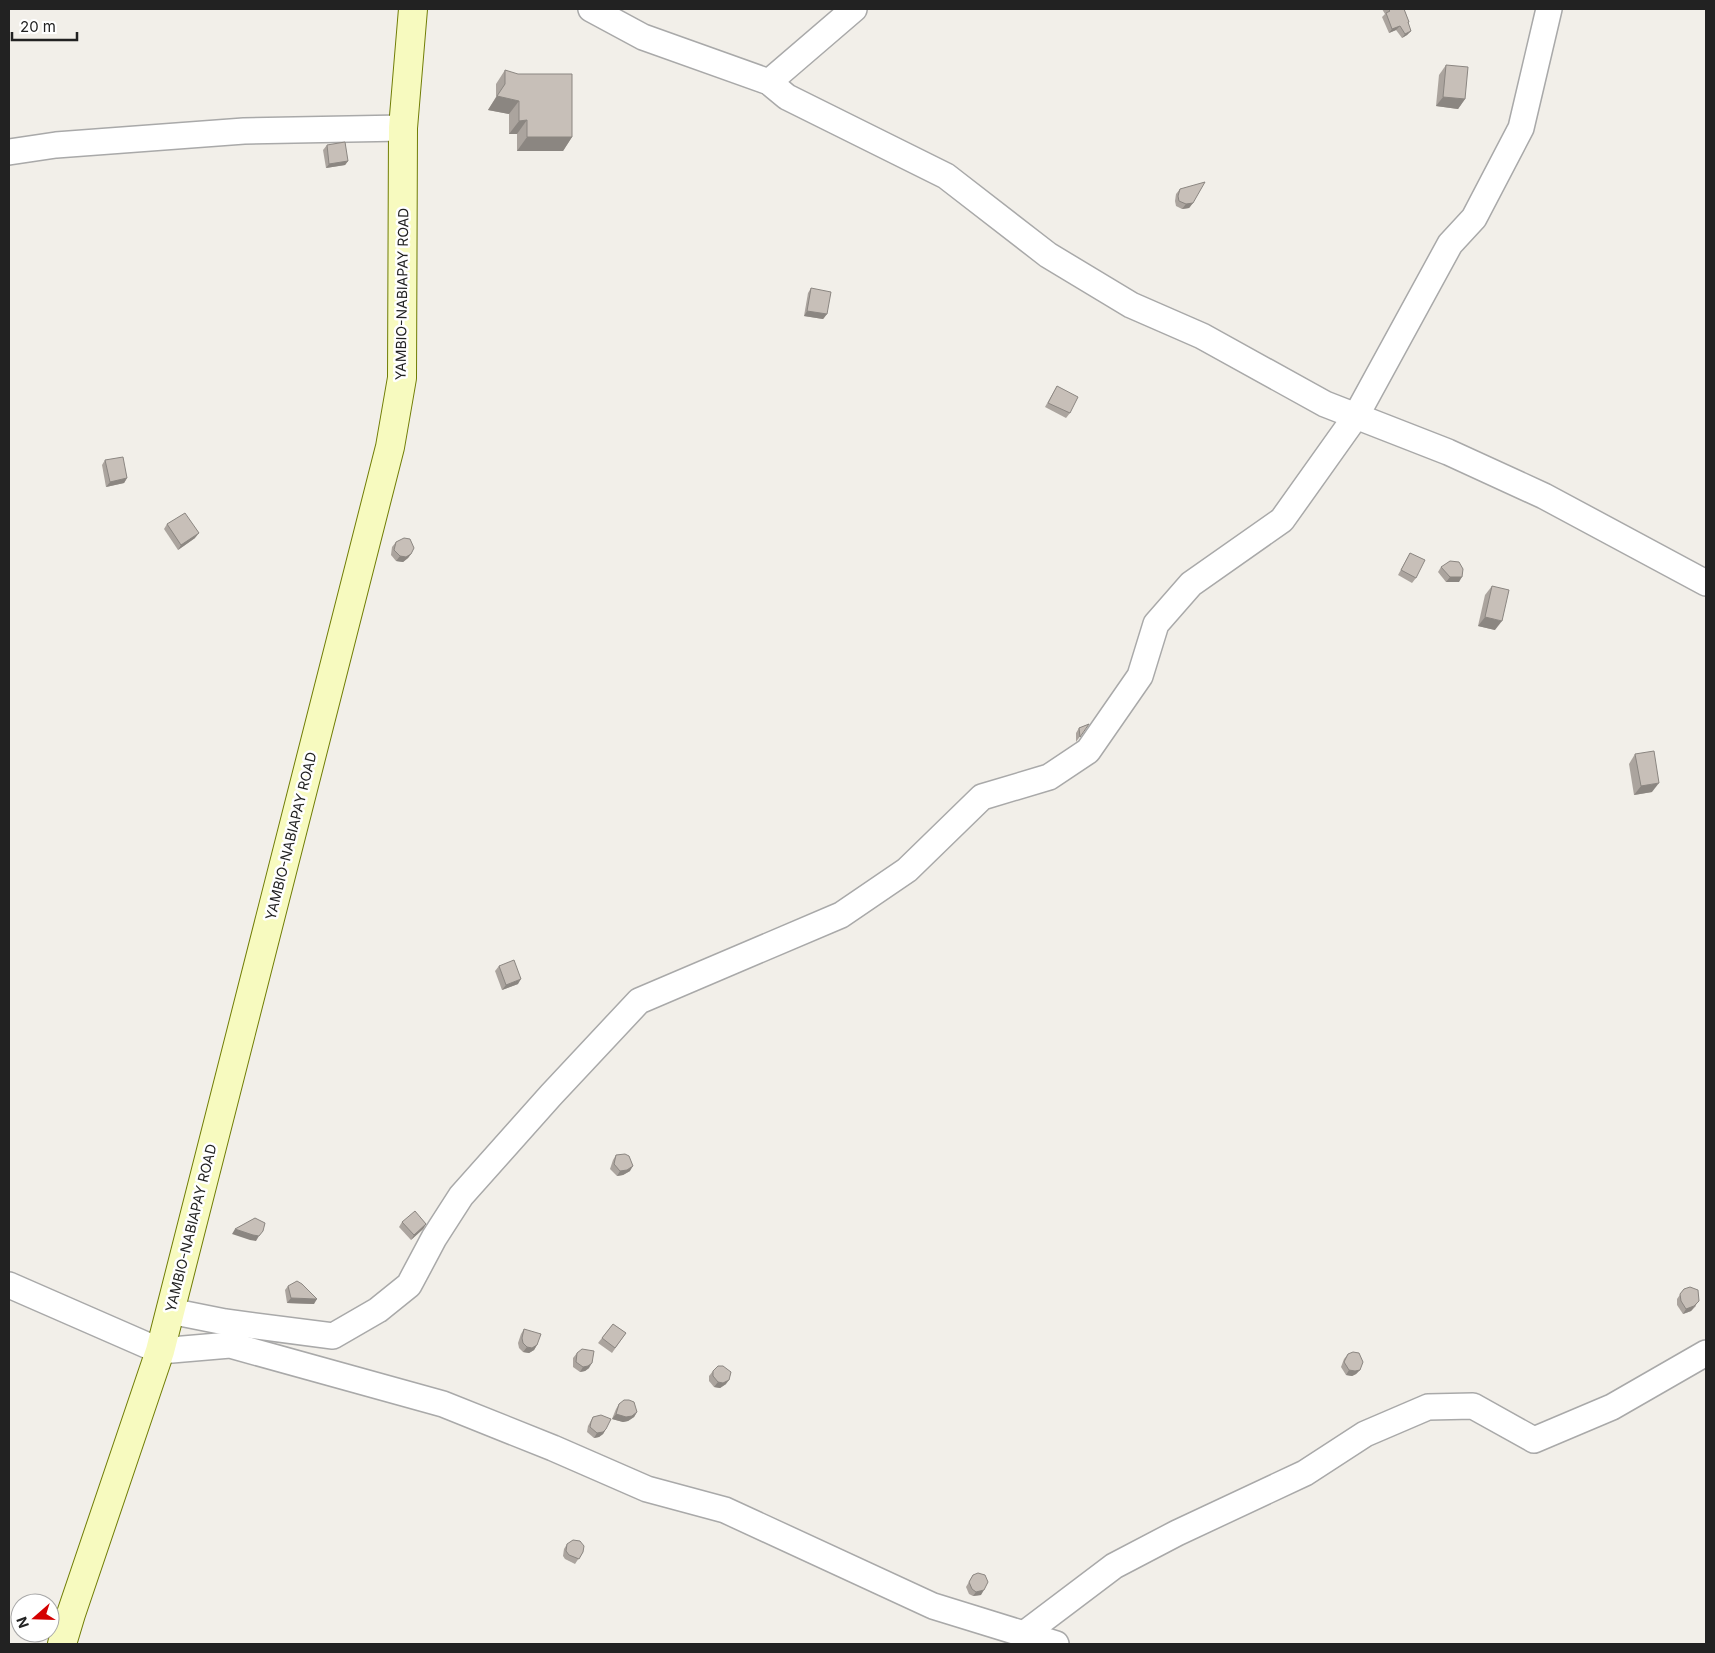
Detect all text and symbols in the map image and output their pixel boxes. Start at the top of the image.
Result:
scale bar [12,10,78,42]
text: 20 m [20,17,56,36]
street label: YAMBIO-NABIAPAY ROAD [391,208,412,380]
street label: YAMBIO-NABIAPAY ROAD [261,750,320,922]
street label: YAMBIO-NABIAPAY ROAD [161,1142,220,1314]
north arrow [10,1593,60,1643]
text: N [13,1615,32,1631]

